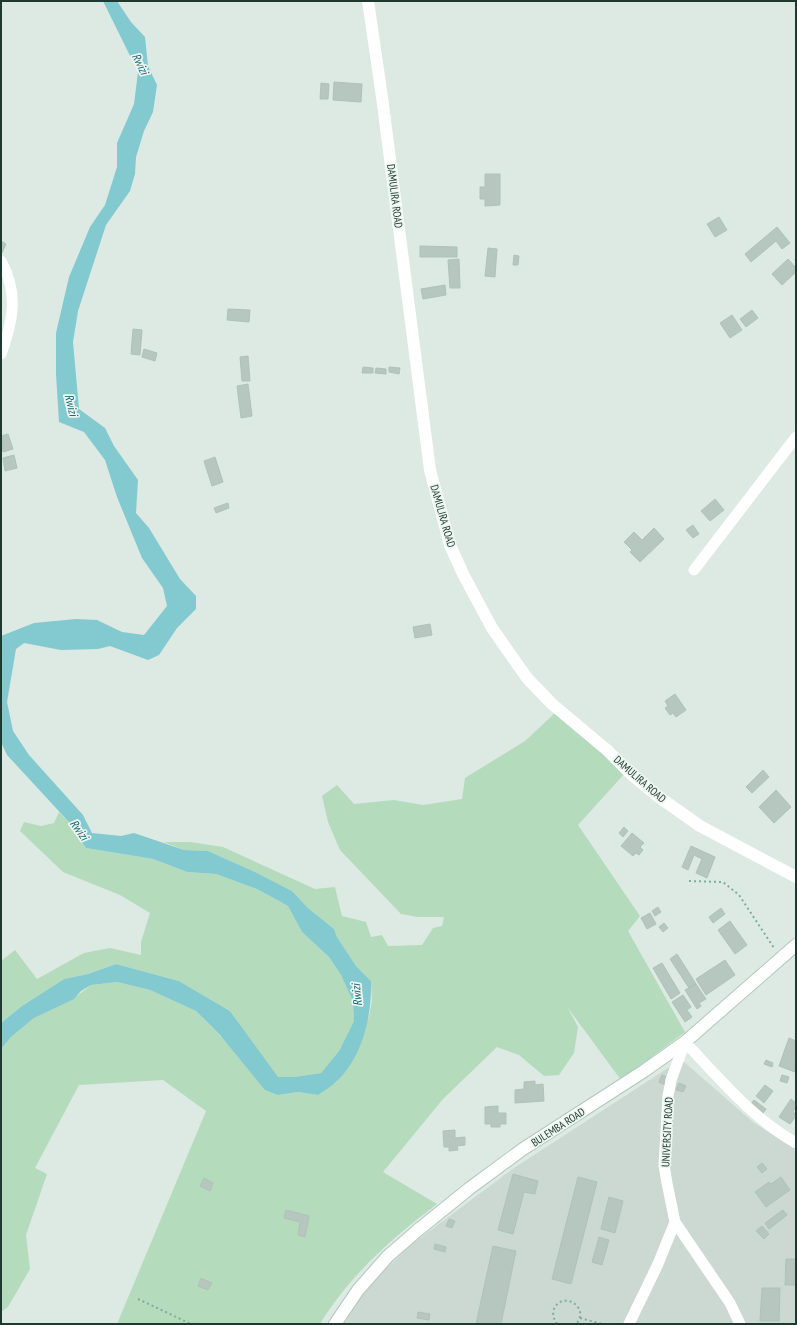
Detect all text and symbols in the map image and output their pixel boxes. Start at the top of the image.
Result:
water label: Rwizi [129,51,153,78]
street label: DAMULIRA ROAD [384,163,406,229]
water label: Rwizi [62,392,82,419]
street label: DAMULIRA ROAD [427,483,459,549]
street label: DAMULIRA ROAD [611,753,669,806]
water label: Rwizi [67,816,93,844]
water label: Rwizi [348,982,365,1007]
street label: UNIVERSITY ROAD [658,1096,676,1167]
street label: BULEMBA ROAD [528,1104,588,1150]

